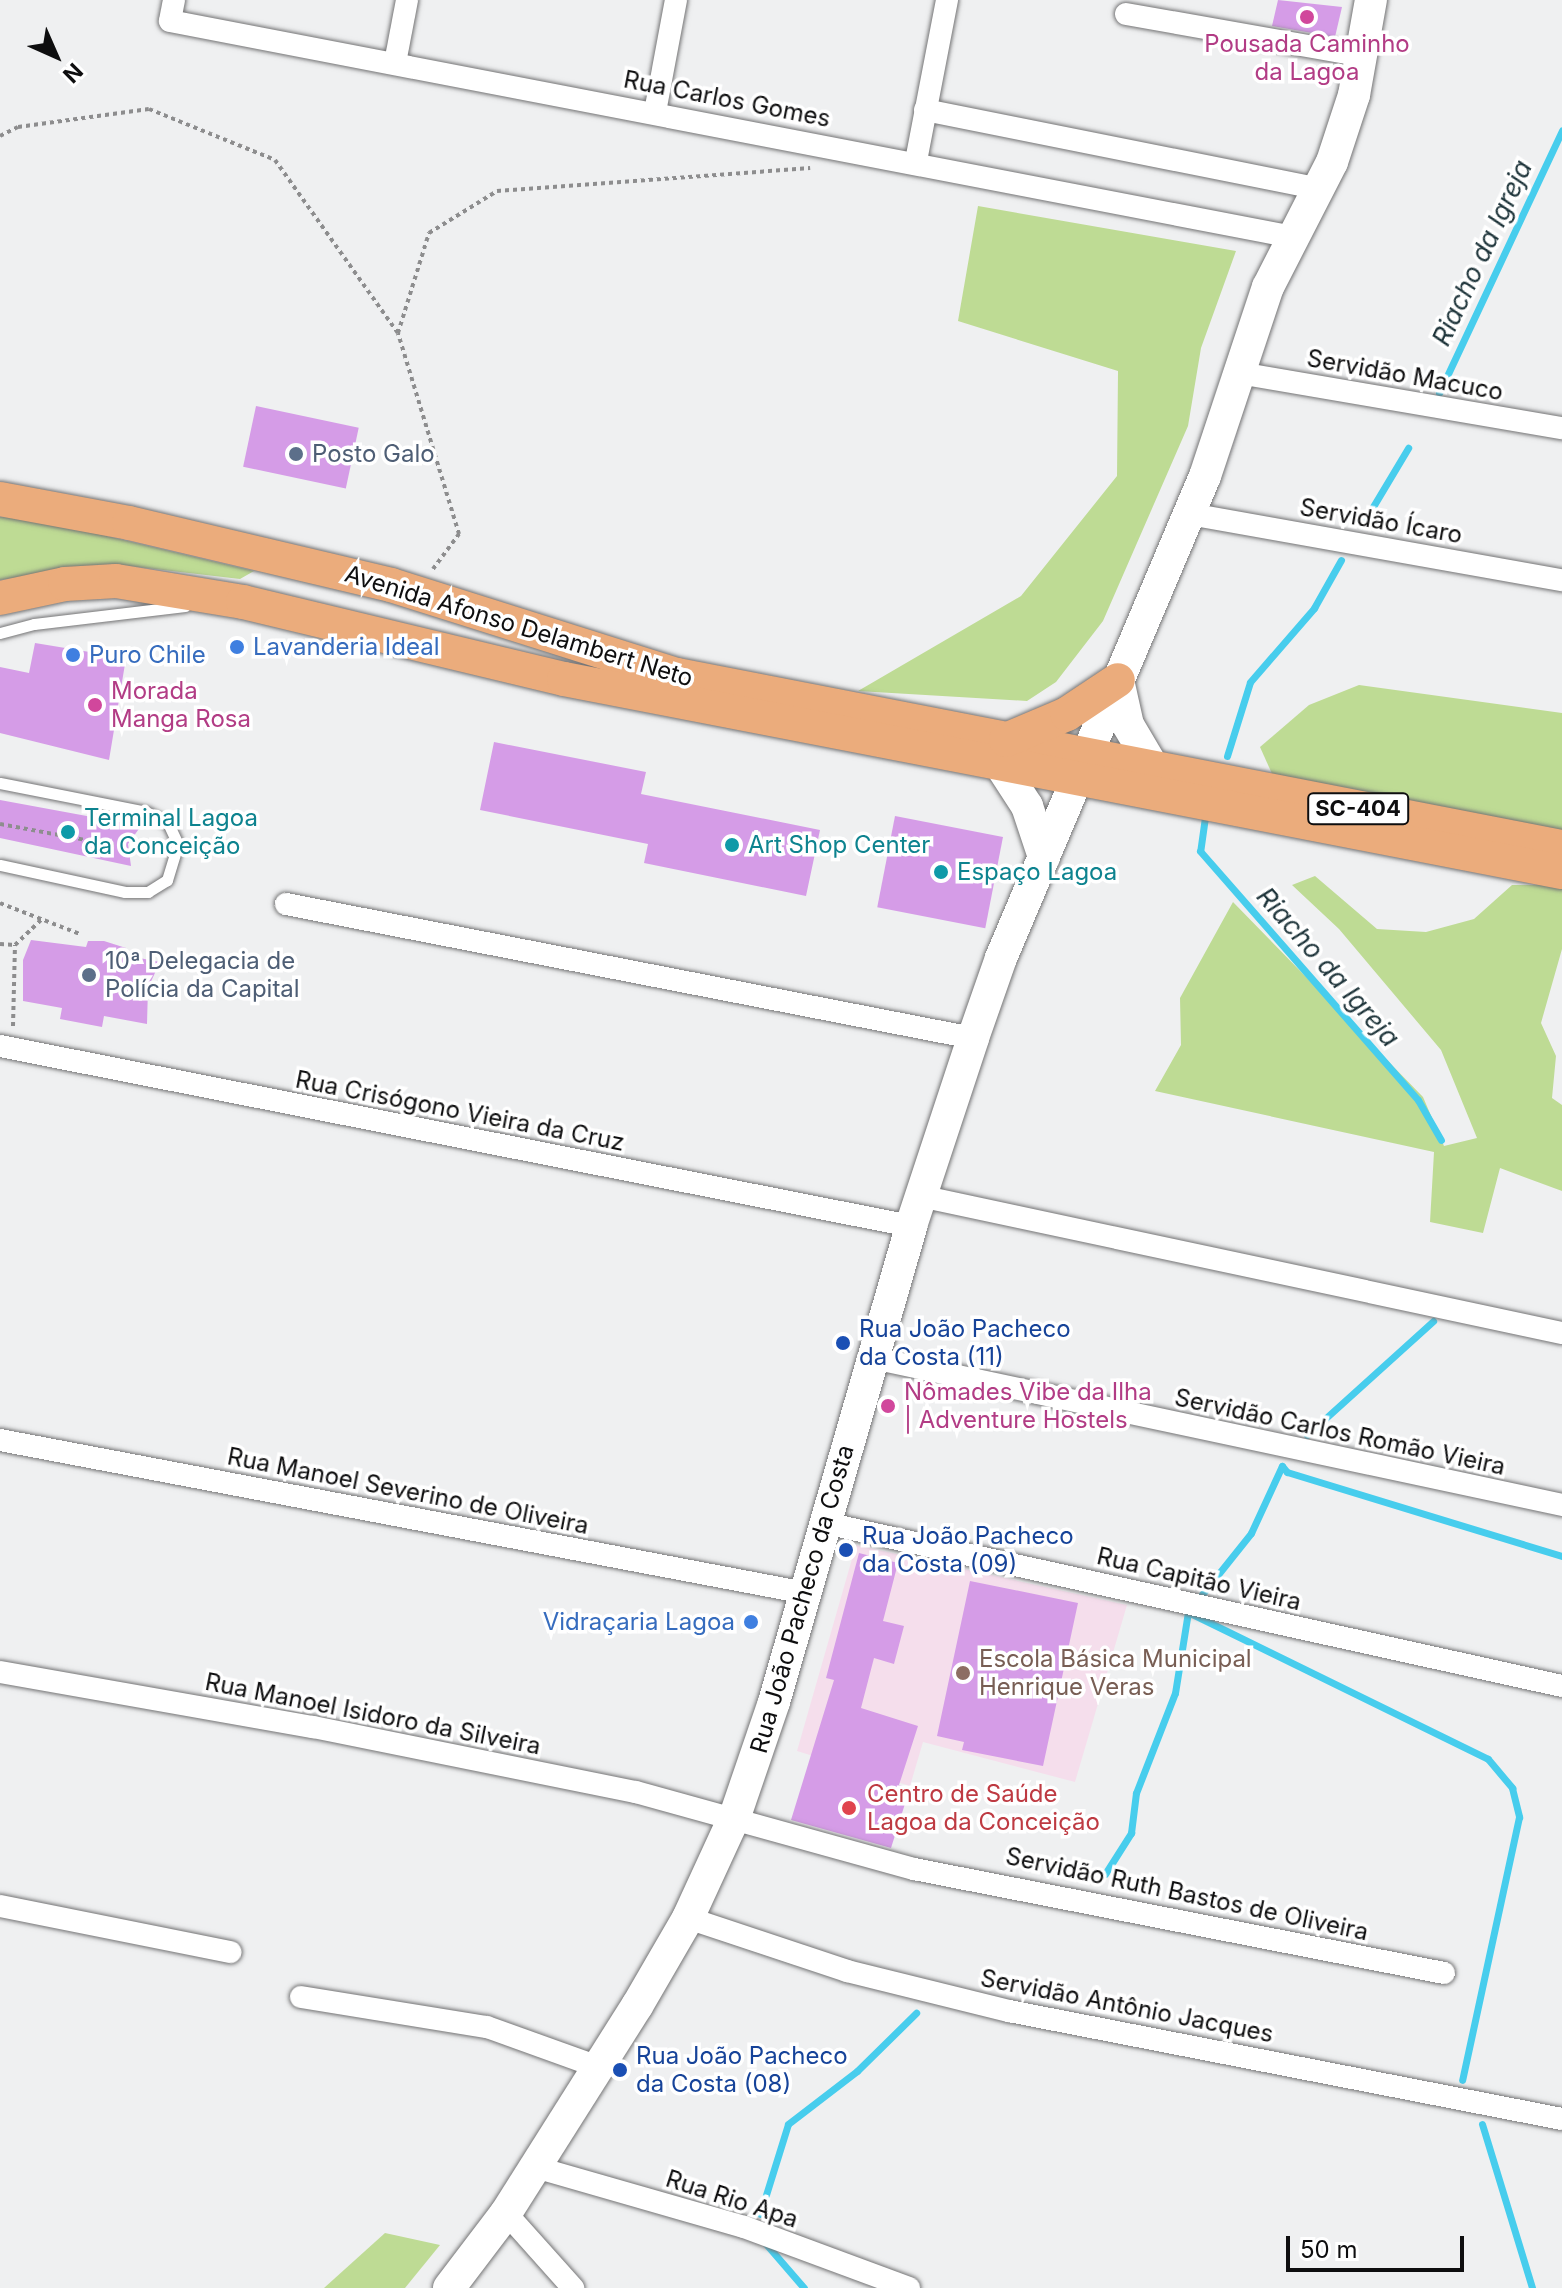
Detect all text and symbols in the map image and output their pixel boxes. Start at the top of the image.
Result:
marker: Pousada Caminho da Lagoa [1298,8,1316,26]
north arrow [16,16,96,96]
place label: Pousada Caminho da Lagoa [1204,30,1410,86]
text: N [58,58,88,88]
street label: Rua Carlos Gomes [621,65,833,133]
water label: Riacho da Igreja [1425,155,1539,351]
street label: Servidão Macuco [1305,344,1505,406]
place label: Posto Galo [312,440,435,468]
marker: Posto Galo [287,445,305,463]
street label: Servidão Ícaro [1298,493,1464,549]
street label: Avenida Afonso Delambert Neto [342,559,696,693]
place label: Lavanderia Ideal [253,633,440,661]
marker: Lavanderia Ideal [228,638,246,656]
place label: Puro Chile [89,641,206,669]
marker: Puro Chile [64,646,82,664]
place label: Morada Manga Rosa [111,677,251,733]
marker: Morada Manga Rosa [86,696,104,714]
road number: SC-404 [1306,791,1410,827]
place label: Terminal Lagoa da Conceição [84,804,258,860]
marker: Terminal Lagoa da Conceição [59,823,77,841]
place label: Art Shop Center [748,831,930,859]
marker: Art Shop Center [723,836,741,854]
place label: Espaço Lagoa [957,858,1117,886]
marker: Espaço Lagoa [932,863,950,881]
water label: Riacho da Igreja [1250,881,1406,1053]
place label: 10ª Delegacia de Polícia da Capital [105,947,300,1003]
marker: 10ª Delegacia de Polícia da Capital [80,966,98,984]
street label: Rua Crisógono Vieira da Cruz [293,1065,627,1157]
place label: Rua João Pacheco da Costa (11) [859,1315,1071,1371]
marker: Rua João Pacheco da Costa (11) [834,1334,852,1352]
place label: Nômades Vibe da Ilha | Adventure Hostels [904,1378,1152,1434]
street label: Servidão Carlos Romão Vieira [1172,1383,1508,1481]
marker: Nômades Vibe da Ilha | Adventure Hostels [879,1397,897,1415]
street label: Rua Manoel Severino de Oliveira [225,1442,591,1540]
street label: Rua João Pacheco da Costa [744,1442,860,1756]
place label: Rua João Pacheco da Costa (09) [862,1522,1074,1578]
marker: Rua João Pacheco da Costa (09) [837,1541,855,1559]
street label: Rua Capitão Vieira [1094,1542,1304,1616]
place label: Vidraçaria Lagoa [543,1608,735,1636]
marker: Vidraçaria Lagoa [742,1613,760,1631]
place label: Escola Básica Municipal Henrique Veras [979,1645,1252,1701]
marker: Escola Básica Municipal Henrique Veras [954,1664,972,1682]
street label: Rua Manoel Isidoro da Silveira [203,1667,543,1761]
place label: Centro de Saúde Lagoa da Conceição [867,1780,1100,1836]
marker: Centro de Saúde Lagoa da Conceição [838,1797,860,1819]
street label: Servidão Ruth Bastos de Oliveira [1003,1841,1371,1947]
street label: Servidão Antônio Jacques [978,1963,1276,2049]
place label: Rua João Pacheco da Costa (08) [636,2042,848,2098]
marker: Rua João Pacheco da Costa (08) [611,2061,629,2079]
street label: Rua Rio Apa [662,2164,802,2234]
scale bar [1290,2220,1468,2270]
text: 50 m [1300,2235,1358,2264]

